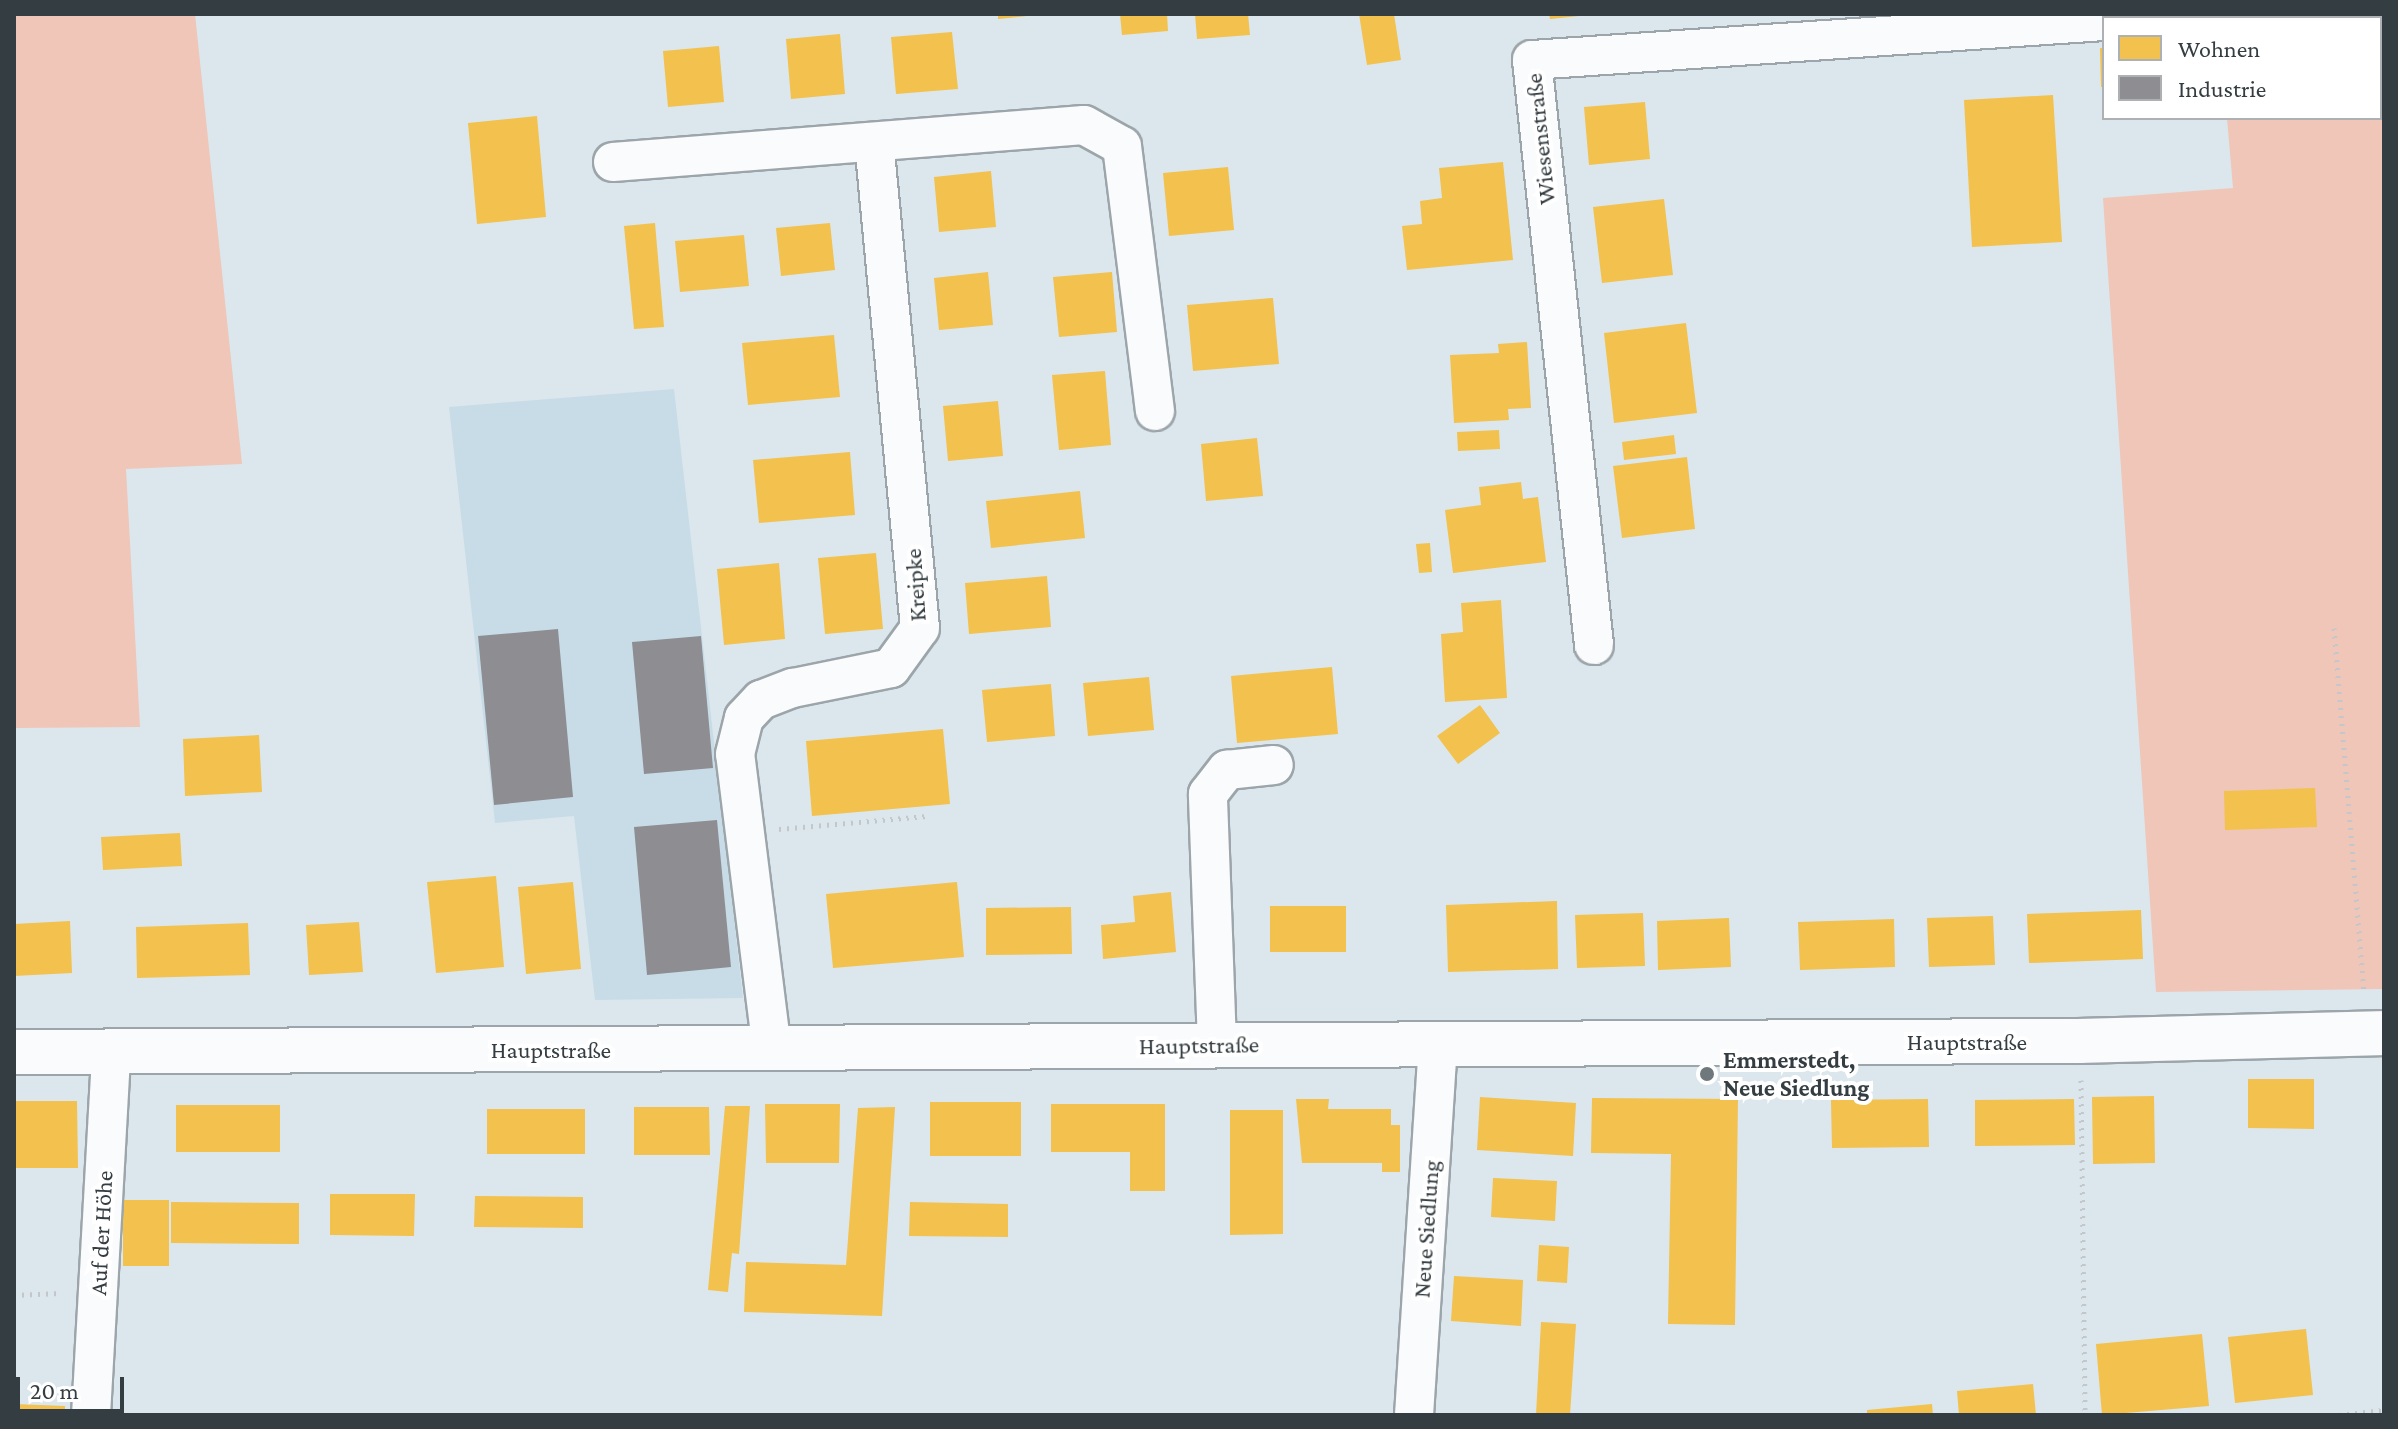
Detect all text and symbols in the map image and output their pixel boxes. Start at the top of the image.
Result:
legend [2102,16,2382,120]
text: Wohnen [2178,35,2260,62]
street label: Wiesenstraße [1519,72,1561,206]
text: Industrie [2178,75,2266,102]
street label: Kreipke [898,548,932,622]
street label: Hauptstraße [1907,1028,2027,1056]
street label: Hauptstraße [1139,1030,1259,1060]
street label: Hauptstraße [491,1036,611,1064]
place label: Emmerstedt, Neue Siedlung [1723,1046,1869,1102]
marker: Emmerstedt, Neue Siedlung [1698,1065,1716,1083]
street label: Neue Siedlung [1407,1159,1445,1299]
street label: Auf der Höhe [83,1170,119,1296]
scale bar [20,1361,128,1411]
text: 20 m [30,1377,79,1404]

